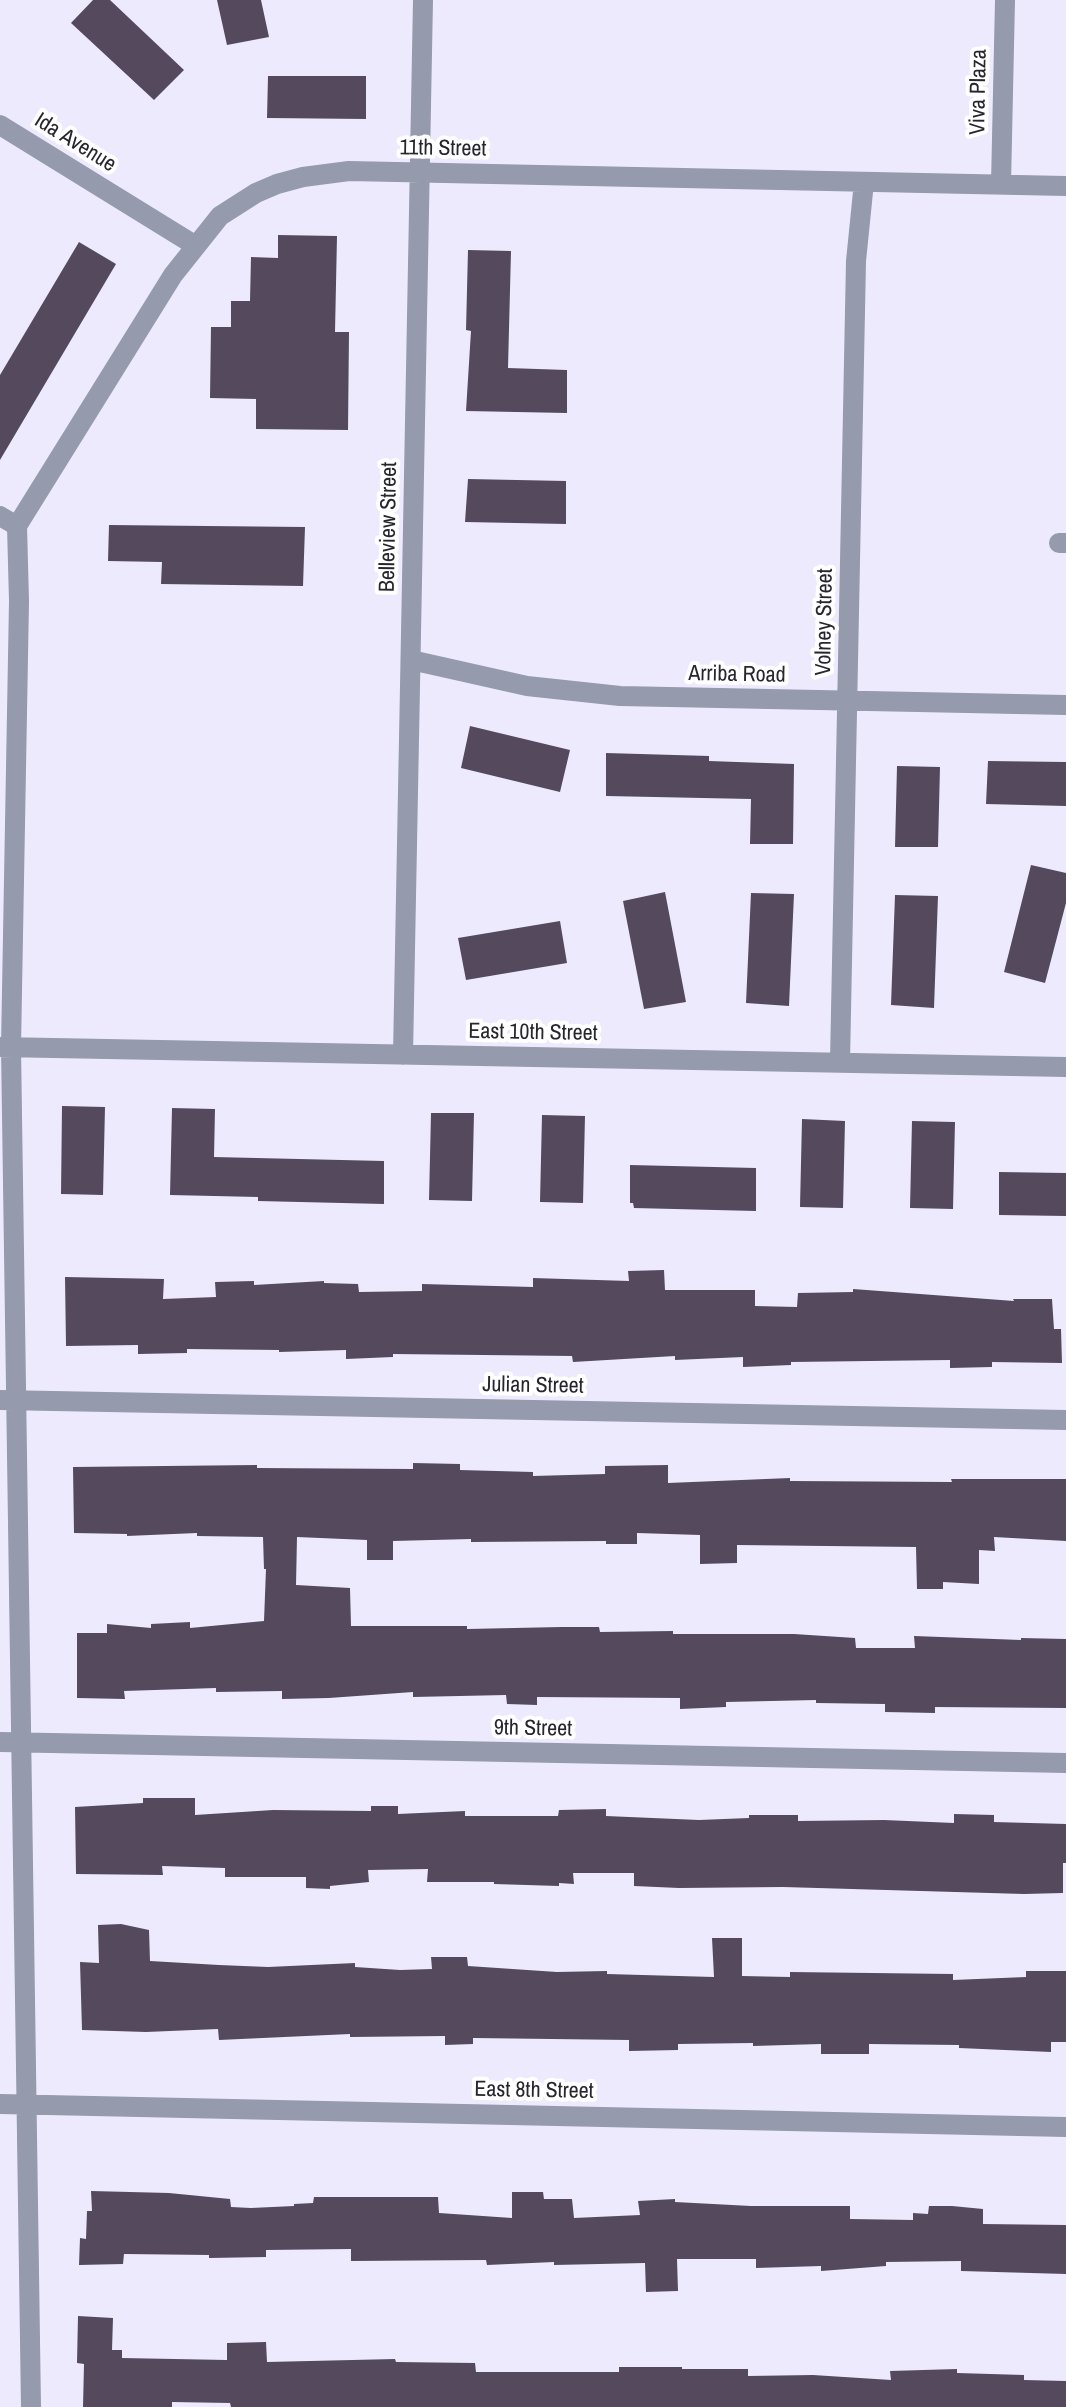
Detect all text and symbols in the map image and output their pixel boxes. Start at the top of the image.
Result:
street label: Viva Plaza [965,49,993,135]
street label: Ida Avenue [29,108,121,178]
street label: 11th Street [399,135,487,163]
street label: Belleview Street [375,462,403,592]
street label: Volney Street [811,568,839,676]
street label: Arriba Road [688,661,786,689]
street label: East 10th Street [468,1019,598,1047]
street label: Julian Street [482,1372,584,1400]
street label: 9th Street [494,1715,572,1743]
street label: East 8th Street [474,2077,594,2105]

